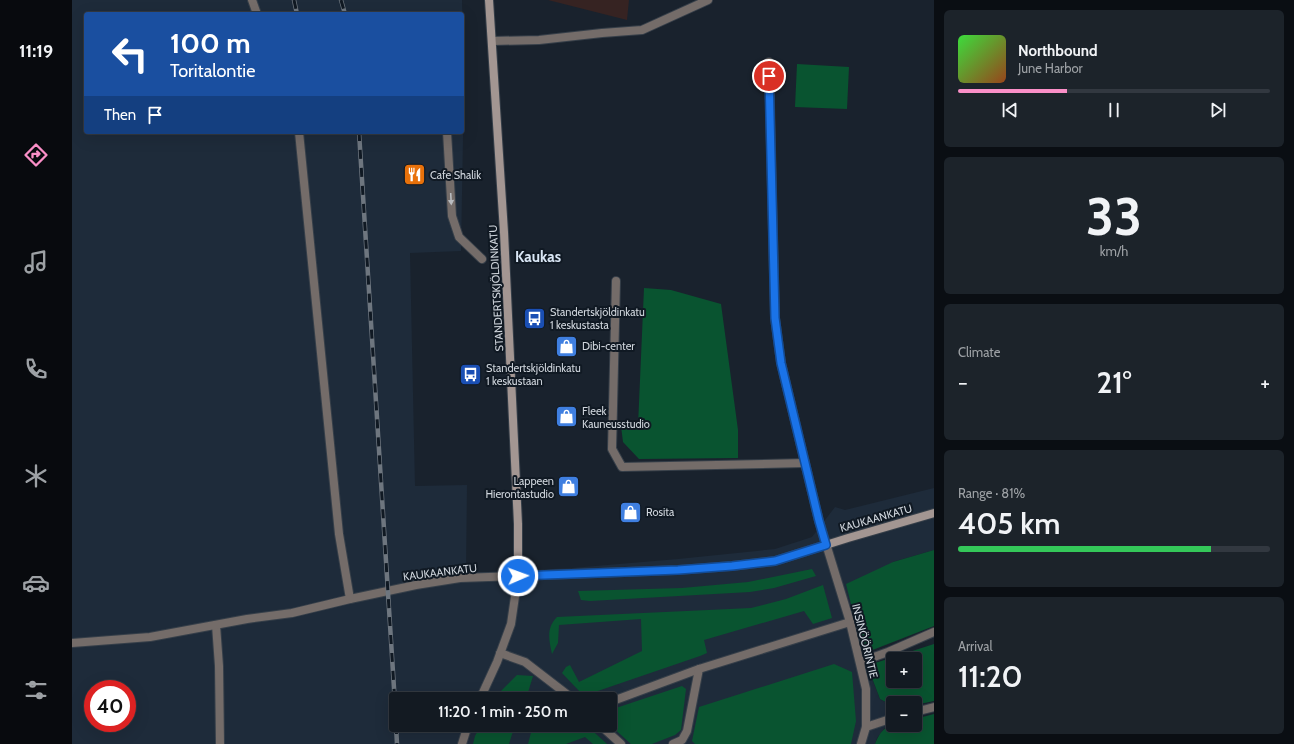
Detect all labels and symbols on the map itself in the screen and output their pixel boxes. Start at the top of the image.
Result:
pin [752,59,786,93]
restaurant icon: Cafe Shalik [402,162,428,188]
place label: Cafe Shalik [430,168,481,182]
one-way arrow [447,193,454,205]
street label: STANDERTSKJÖLDINKATU [486,224,506,352]
district label: Kaukas [515,248,561,266]
bus stop icon: Standertskjöldinkatu 1 keskustasta [522,305,548,331]
place label: Standertskjöldinkatu 1 keskustasta [550,305,645,332]
shop icon: Dibi-center [553,333,579,359]
place label: Dibi-center [582,339,635,353]
bus stop icon: Standertskjöldinkatu 1 keskustaan [458,361,484,387]
place label: Standertskjöldinkatu 1 keskustaan [486,361,581,388]
shop icon: Fleek Kauneusstudio [554,404,580,430]
place label: Fleek Kauneusstudio [582,404,650,431]
place label: Lappeen Hierontastudio [485,474,554,501]
shop icon: Lappeen Hierontastudio [556,474,582,500]
shop icon: Rosita [618,499,644,525]
street label: KAUKAANKATU [838,501,914,535]
place label: Rosita [646,505,675,519]
position arrow [497,555,539,597]
street label: KAUKAANKATU [402,561,478,583]
street label: INSINÖÖRINTIE [849,602,881,680]
speed limit sign: 40 [84,680,136,732]

